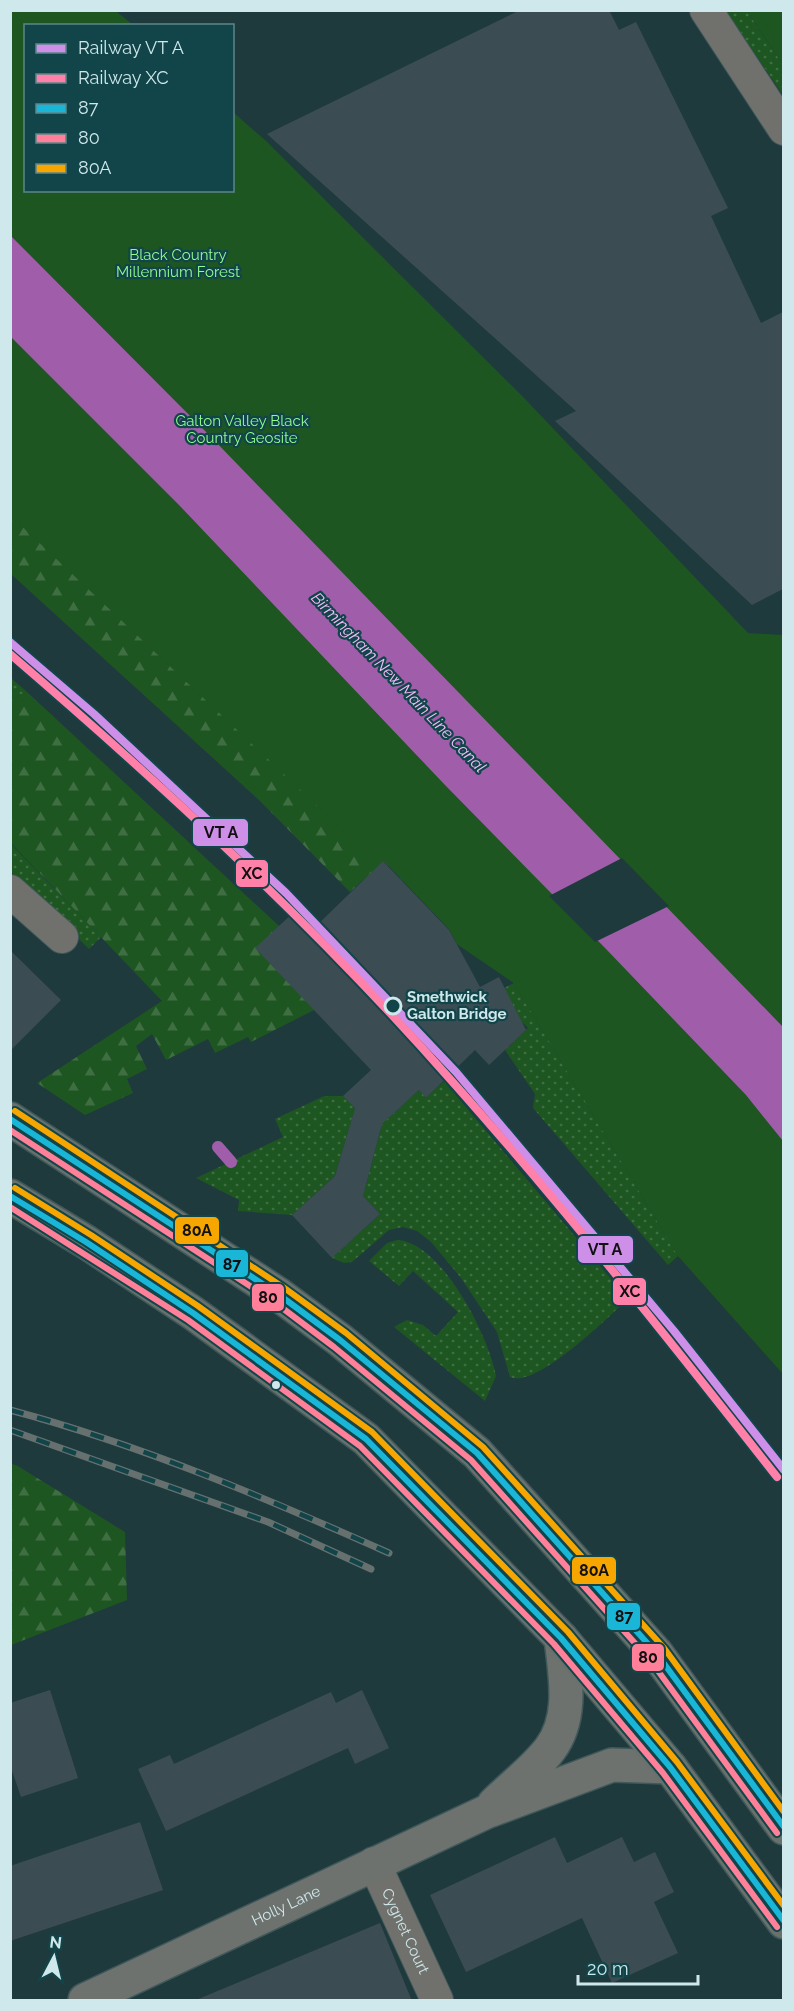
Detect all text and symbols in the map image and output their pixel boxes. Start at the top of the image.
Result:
legend [24,24,234,192]
text: Railway VT A [78,37,184,58]
text: Railway XC [78,67,169,88]
text: 87 [78,97,99,118]
text: 80 [78,127,100,148]
text: 80A [78,157,112,178]
park label: Black Country Millennium Forest [116,246,240,281]
park label: Galton Valley Black Country Geosite [175,412,309,447]
water label: Birmingham New Main Line Canal [307,588,490,776]
line badge: VT A [192,818,249,847]
text: VT A [204,823,238,842]
line badge: XC [235,859,269,888]
text: XC [241,864,262,883]
place label: Smethwick Galton Bridge [407,988,507,1023]
marker: Smethwick Galton Bridge [384,997,402,1015]
line badge: 80A [174,1216,220,1245]
text: 80A [182,1221,212,1240]
line badge: VT A [577,1235,634,1264]
text: VT A [588,1240,622,1259]
line badge: 87 [215,1249,249,1278]
text: 87 [223,1255,241,1274]
line badge: XC [612,1277,647,1306]
text: XC [619,1282,640,1301]
line badge: 80 [251,1283,285,1312]
text: 80 [258,1288,278,1307]
unlabelled marker [270,1379,282,1391]
line badge: 80A [571,1556,617,1585]
text: 80A [579,1561,609,1580]
line badge: 87 [606,1602,641,1631]
text: 87 [615,1607,633,1626]
line badge: 80 [631,1643,665,1672]
text: 80 [638,1648,658,1667]
street label: Holly Lane [249,1882,323,1930]
street label: Cygnet Court [378,1885,433,1977]
north arrow [24,1927,84,1987]
text: N [49,1932,63,1953]
scale bar [578,1948,698,1986]
text: 20 m [587,1958,629,1979]

